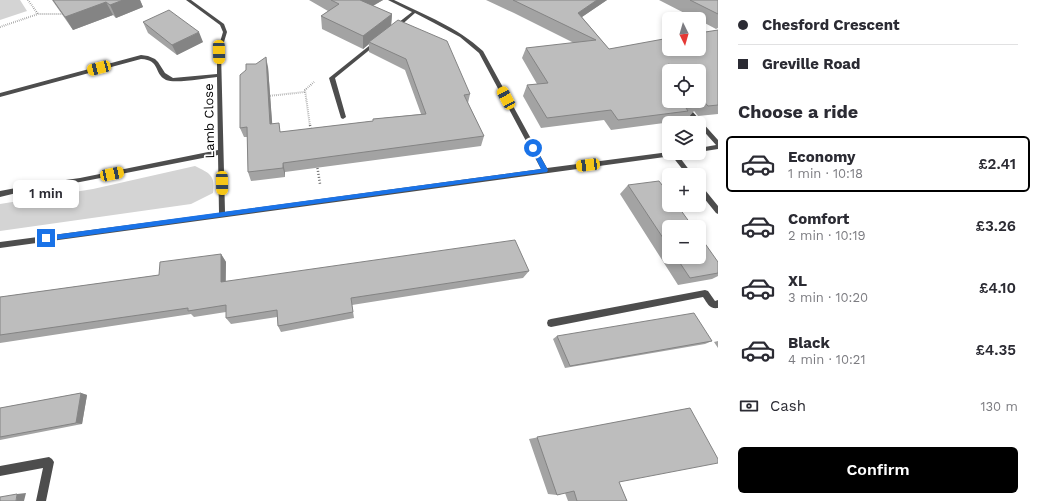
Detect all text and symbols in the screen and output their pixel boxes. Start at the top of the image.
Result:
north arrow [662,12,706,56]
map controls [662,12,706,264]
text: Chesford Crescent [762,16,900,34]
car [213,40,225,64]
text: Greville Road [762,55,860,73]
car [86,59,112,77]
button: locate [662,64,706,108]
street label: Lamb Close [201,83,217,159]
car [495,85,517,111]
text: Choose a ride [738,101,858,122]
button: layers [662,116,706,160]
route start [524,139,542,157]
icon: car [740,146,776,182]
text: Economy [788,148,855,166]
text: £2.41 [978,155,1016,173]
car [575,158,601,172]
car [99,166,125,182]
text: 1 min · 10:18 [788,166,863,181]
button: + [662,168,706,212]
car [216,171,228,195]
callout: 1 min [13,180,79,208]
text: 1 min [29,186,63,201]
icon: car [740,208,776,244]
text: Comfort [788,210,849,228]
text: £3.26 [976,217,1016,235]
button: − [662,220,706,264]
text: 2 min · 10:19 [788,228,866,243]
route end [37,229,55,247]
icon: car [740,270,776,306]
text: XL [788,272,807,290]
text: £4.10 [979,279,1016,297]
text: 3 min · 10:20 [788,290,868,305]
icon: car [740,332,776,368]
text: Black [788,334,830,352]
text: £4.35 [976,341,1016,359]
text: 4 min · 10:21 [788,352,865,367]
icon: cash [738,395,760,417]
text: Cash [770,397,806,415]
text: 130 m [980,399,1018,414]
button: Confirm [738,447,1018,493]

